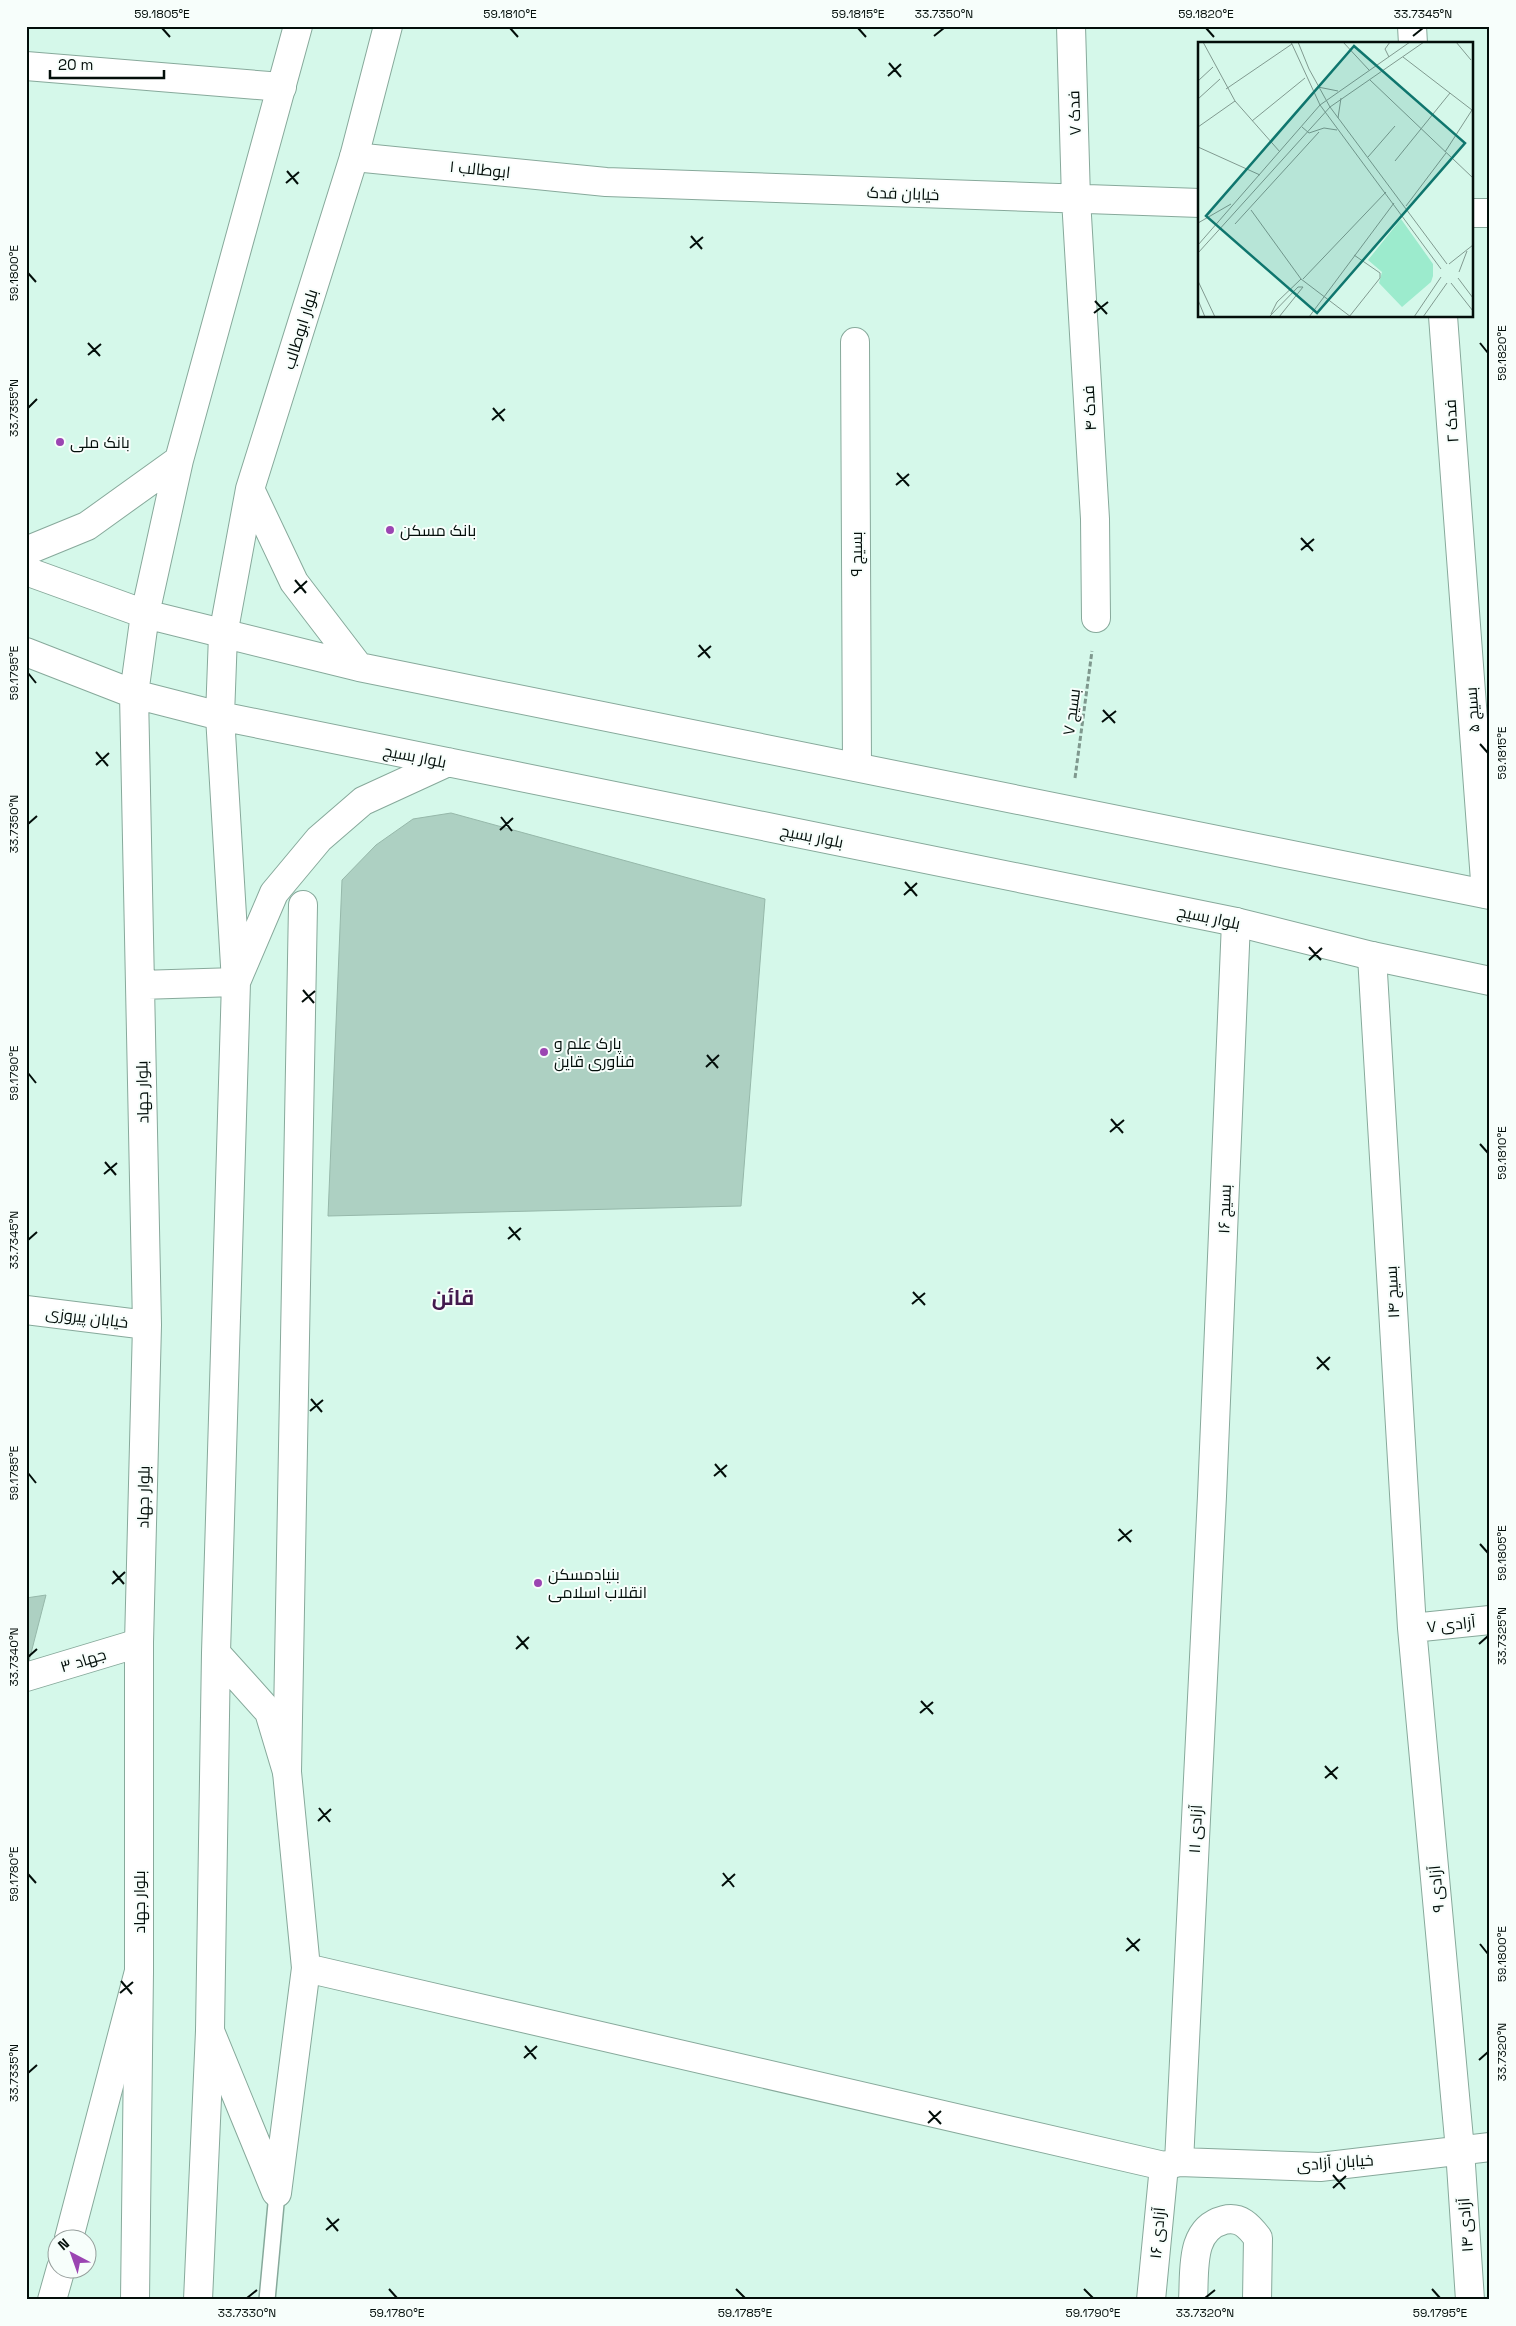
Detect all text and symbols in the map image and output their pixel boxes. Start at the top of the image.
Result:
text: 59.1805°E [134,6,190,22]
text: 59.1810°E [483,6,537,22]
text: 59.1815°E [831,6,885,22]
text: 33.7350°N [915,6,973,22]
text: 59.1820°E [1178,6,1234,22]
text: 33.7345°N [1394,6,1452,22]
inset map [1198,42,1474,318]
scale bar [50,48,164,80]
text: 20 m [58,55,93,74]
street label: فدک ۷ [1063,90,1086,136]
street label: ابوطالب ۱ [449,156,511,183]
street label: خیابان فدک [866,182,940,205]
text: 59.1800°E [6,245,22,301]
street label: بلوار ابوطالب [278,286,323,372]
text: 59.1820°E [1494,325,1510,381]
text: 33.7355°N [6,379,22,437]
street label: فدک ۴ [1078,385,1101,431]
street label: فدک ۲ [1440,399,1463,443]
place label: بانک ملی [70,432,130,453]
marker: بانک ملی [54,436,66,448]
place label: بانک مسکن [400,520,476,541]
marker: بانک مسکن [384,524,396,536]
street label: بسیج ۹ [846,531,868,577]
text: 59.1795°E [6,645,22,700]
street label: بسیج ۵ [1460,686,1486,733]
street label: بسیج ۷ [1058,687,1086,737]
text: 59.1815°E [1494,726,1510,780]
street label: بلوار بسیج [381,740,448,774]
text: 33.7350°N [6,795,22,853]
street label: بلوار بسیج [778,820,845,854]
street label: بلوار بسیج [1175,901,1242,935]
place label: پارک علم و فناوری قاین [554,1033,634,1072]
text: 59.1790°E [6,1045,22,1101]
marker: پارک علم و فناوری قاین [538,1046,550,1058]
street label: بلوار جهاد [131,1060,154,1124]
text: 59.1810°E [1494,1126,1510,1180]
street label: بسیج ۱۶ [1213,1184,1237,1234]
text: 33.7345°N [6,1211,22,1269]
street label: بسیج ۱۴ [1381,1265,1405,1319]
district label: قائن [432,1284,474,1311]
street label: خیابان پیروزی [44,1302,129,1334]
text: 59.1785°E [6,1445,22,1500]
street label: بلوار جهاد [132,1465,155,1529]
text: 59.1805°E [1494,1525,1510,1581]
place label: بنیادمسکن انقلاب اسلامی [548,1564,647,1603]
marker: بنیادمسکن انقلاب اسلامی [532,1577,544,1589]
text: 33.7325°N [1494,1607,1510,1665]
street label: آزادی ۷ [1426,1611,1477,1637]
text: 33.7340°N [6,1628,22,1686]
street label: جهاد ۳ [58,1644,109,1677]
street label: آزادی ۱۱ [1184,1803,1207,1854]
text: 59.1780°E [6,1846,22,1902]
street label: آزادی ۹ [1424,1864,1449,1913]
street label: بلوار جهاد [129,1871,150,1933]
text: 59.1800°E [1494,1926,1510,1982]
text: 33.7320°N [1494,2023,1510,2081]
text: 33.7335°N [6,2044,22,2102]
street label: خیابان آزادی [1296,2149,1374,2176]
street label: آزادی ۱۴ [1453,2196,1478,2253]
street label: آزادی ۱۶ [1145,2206,1170,2260]
north arrow [48,2228,98,2278]
text: N [54,2234,73,2254]
text: 33.7330°N [218,2305,276,2321]
text: 59.1780°E [369,2305,425,2321]
text: 59.1785°E [718,2305,773,2321]
text: 59.1790°E [1065,2305,1121,2321]
text: 33.7320°N [1176,2305,1234,2321]
text: 59.1795°E [1413,2305,1468,2321]

